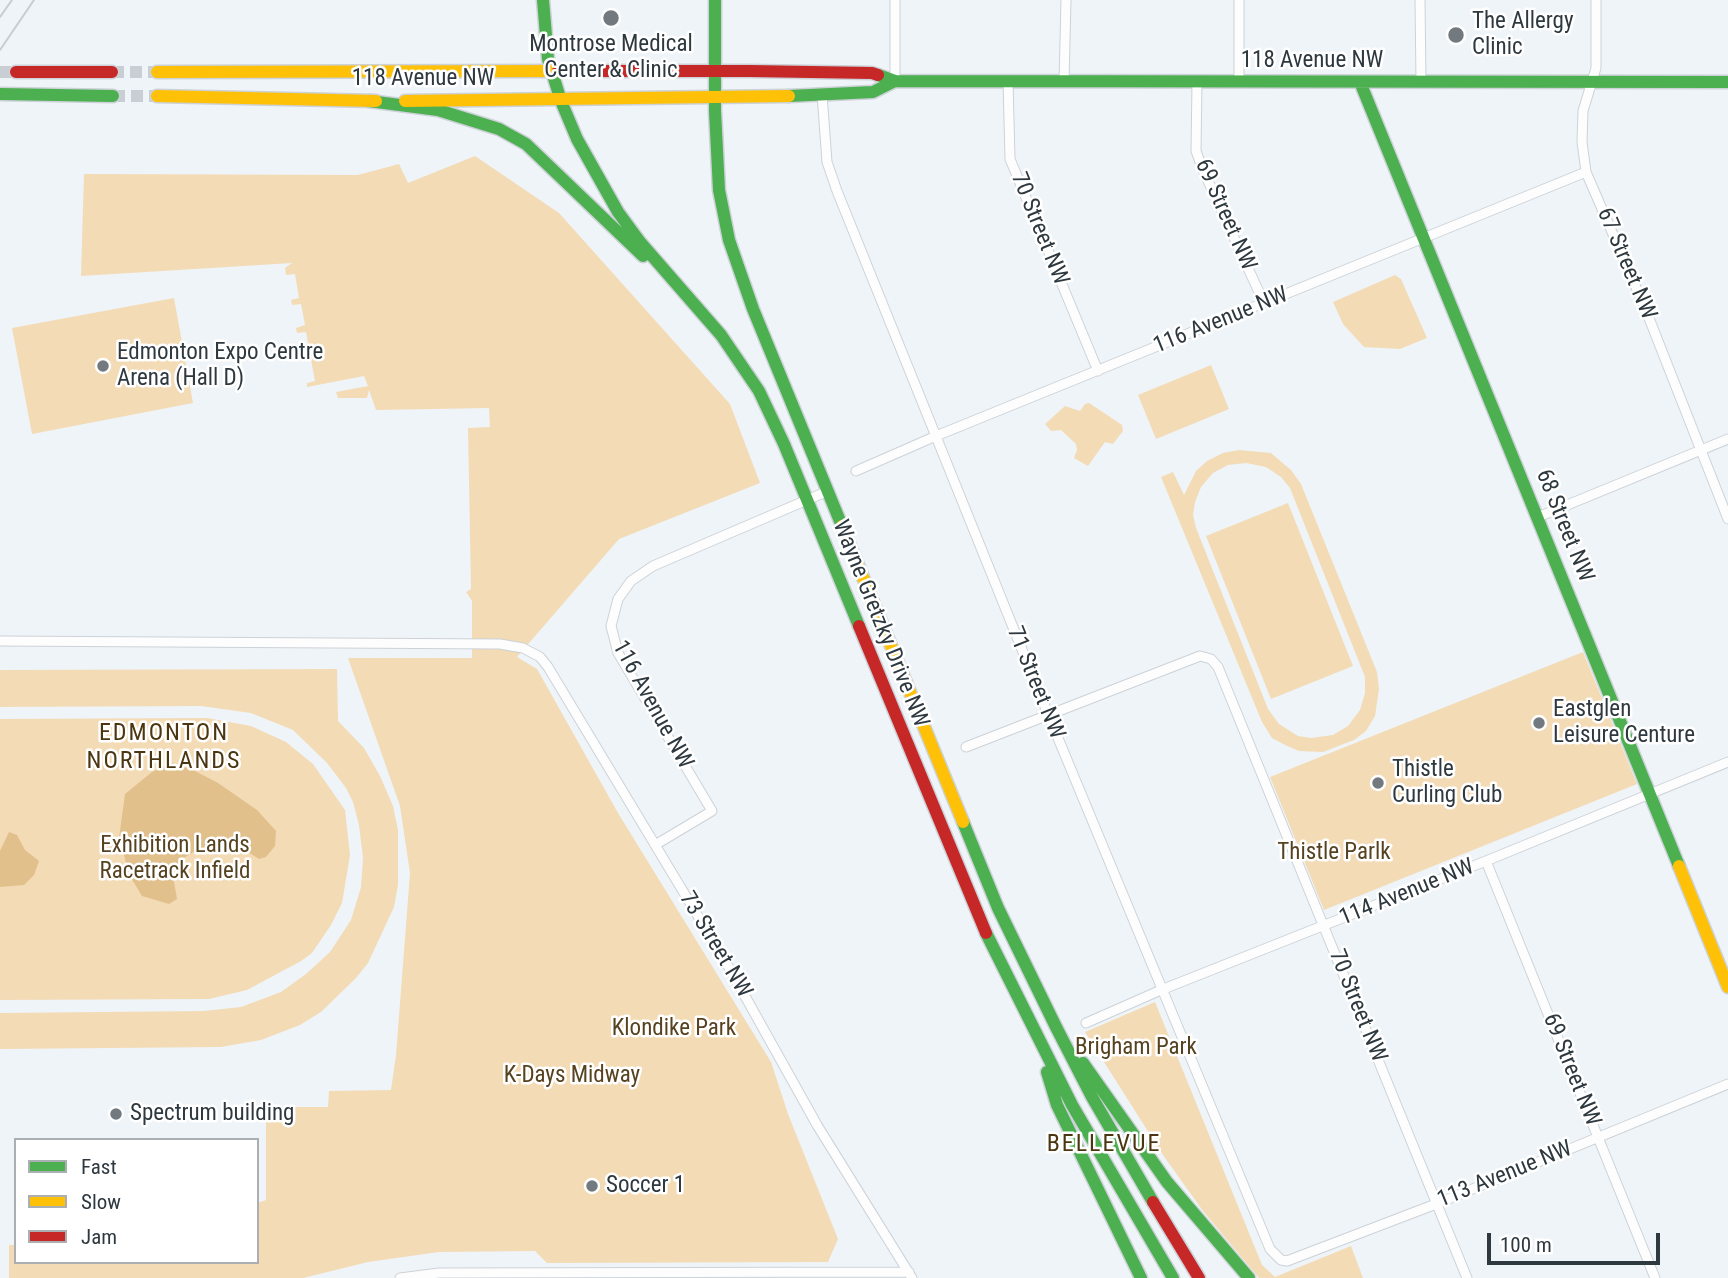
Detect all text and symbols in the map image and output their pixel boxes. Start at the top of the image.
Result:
marker: Montrose Medical Center & Clinic [601,8,621,28]
place label: The Allergy Clinic [1472,8,1573,62]
marker: The Allergy Clinic [1446,25,1466,45]
place label: Montrose Medical Center & Clinic [529,31,693,85]
street label: 118 Avenue NW [1241,47,1383,75]
street label: 118 Avenue NW [352,65,494,93]
street label: 69 Street NW [1188,155,1262,275]
street label: 70 Street NW [1004,169,1074,289]
street label: 67 Street NW [1590,204,1662,324]
street label: 116 Avenue NW [1150,281,1292,361]
place label: Edmonton Expo Centre Arena (Hall D) [117,339,323,393]
marker: Edmonton Expo Centre Arena (Hall D) [95,358,111,374]
street label: 68 Street NW [1529,466,1599,586]
street label: Wayne Gretzky Drive NW [826,516,934,732]
street label: 71 Street NW [1000,623,1070,743]
street label: 116 Avenue NW [605,636,699,774]
place label: Eastglen Leisure Centure [1553,696,1695,750]
marker: Eastglen Leisure Centure [1531,715,1547,731]
district label: EDMONTON NORTHLANDS [88,720,240,776]
place label: Thistle Curling Club [1392,756,1502,810]
marker: Thistle Curling Club [1370,775,1386,791]
park label: Exhibition Lands Racetrack Infield [100,832,250,886]
park label: Thistle Parlk [1277,839,1391,867]
street label: 114 Avenue NW [1336,853,1478,933]
street label: 73 Street NW [673,887,757,1003]
street label: 70 Street NW [1322,946,1392,1066]
street label: 69 Street NW [1536,1010,1606,1130]
park label: Klondike Park [612,1015,736,1043]
park label: Brigham Park [1075,1034,1197,1062]
park label: K-Days Midway [504,1062,640,1090]
place label: Spectrum building [130,1100,294,1128]
marker: Spectrum building [108,1106,124,1122]
district label: BELLEVUE [1048,1131,1160,1159]
street label: 113 Avenue NW [1434,1135,1576,1215]
legend [14,1138,259,1264]
text: Fast [81,1155,117,1179]
place label: Soccer 1 [606,1172,685,1200]
marker: Soccer 1 [584,1178,600,1194]
text: Slow [81,1190,121,1214]
scale bar [1490,1218,1663,1262]
text: Jam [81,1225,117,1249]
text: 100 m [1500,1233,1552,1257]

